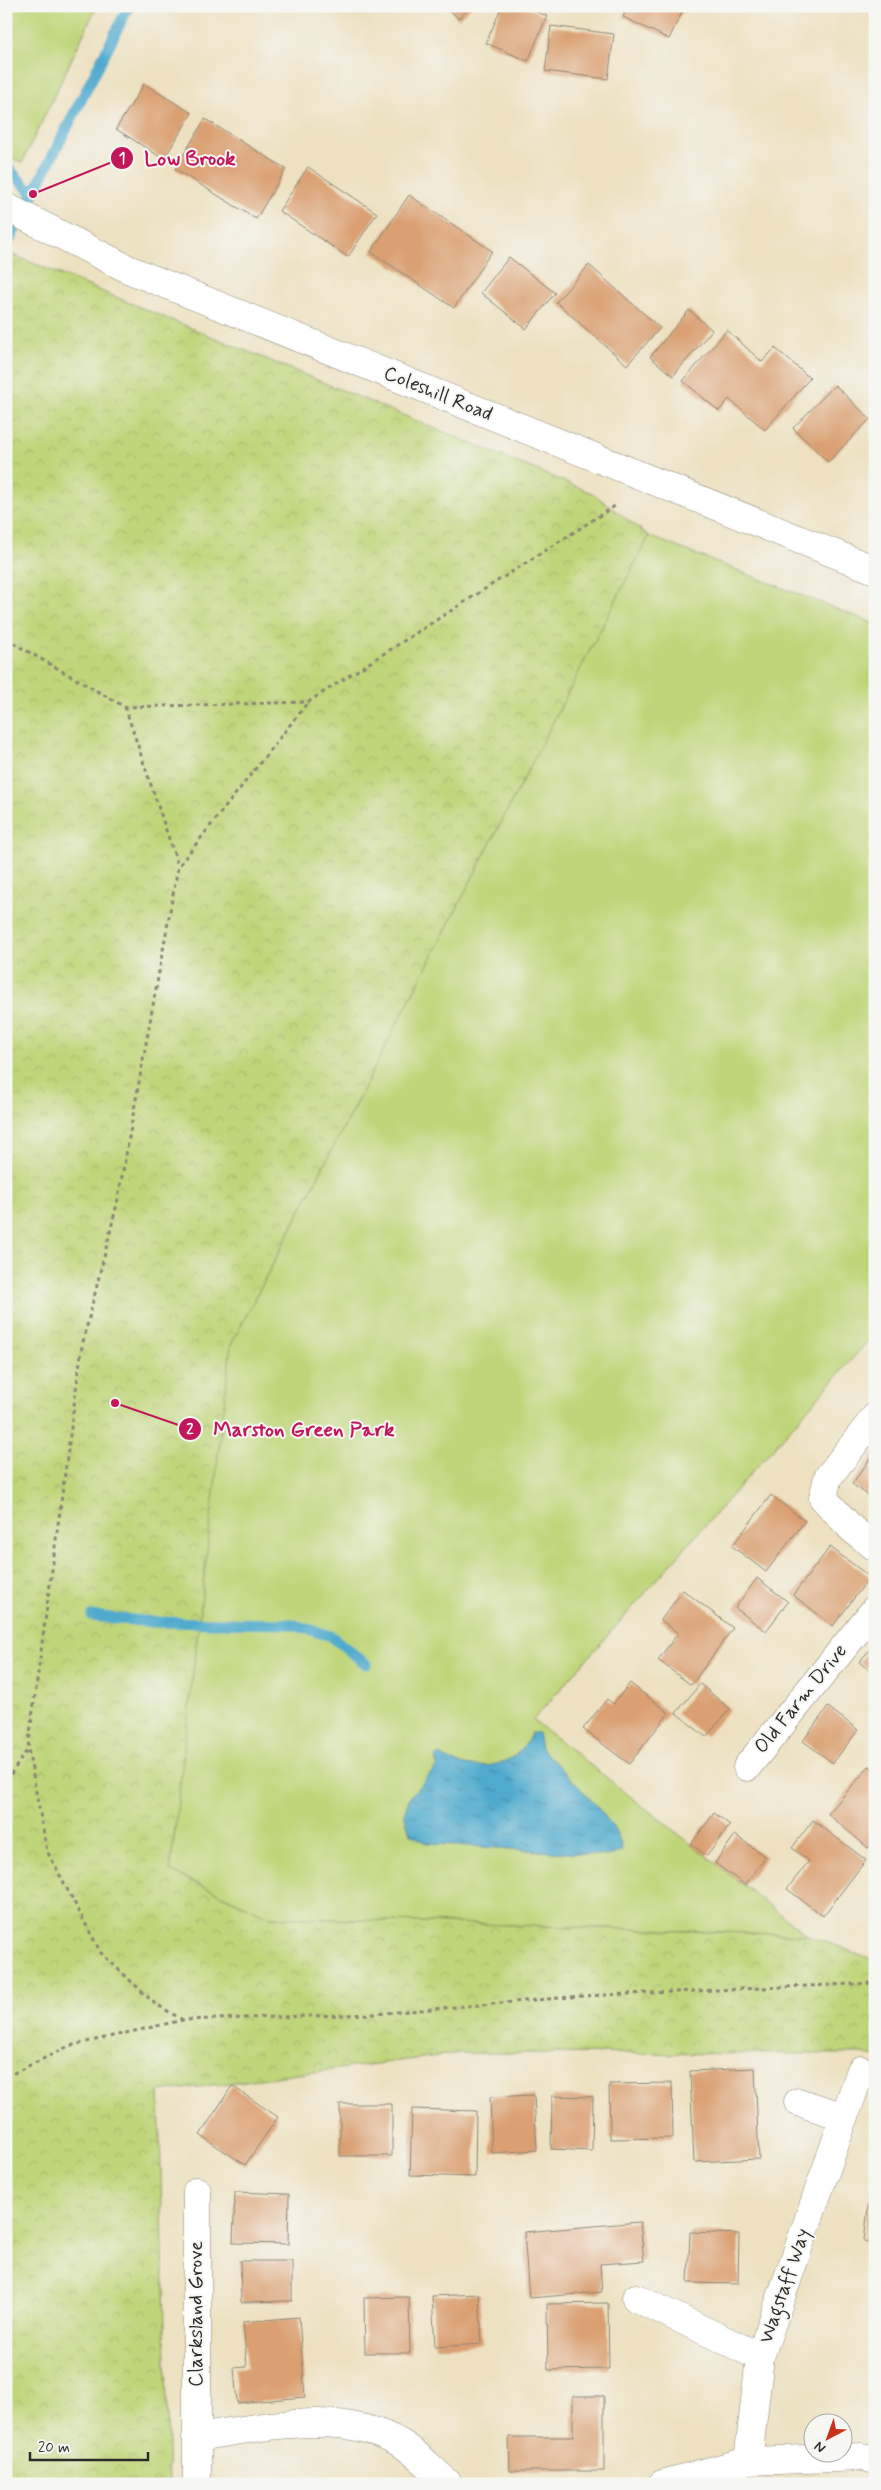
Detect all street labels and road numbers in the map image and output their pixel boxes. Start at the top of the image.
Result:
street label: Coleshill Road [380,360,496,428]
street label: Old Farm Drive [748,1638,854,1760]
street label: Wagstaff Way [753,2225,819,2348]
street label: Clarksland Grove [183,2241,210,2387]

